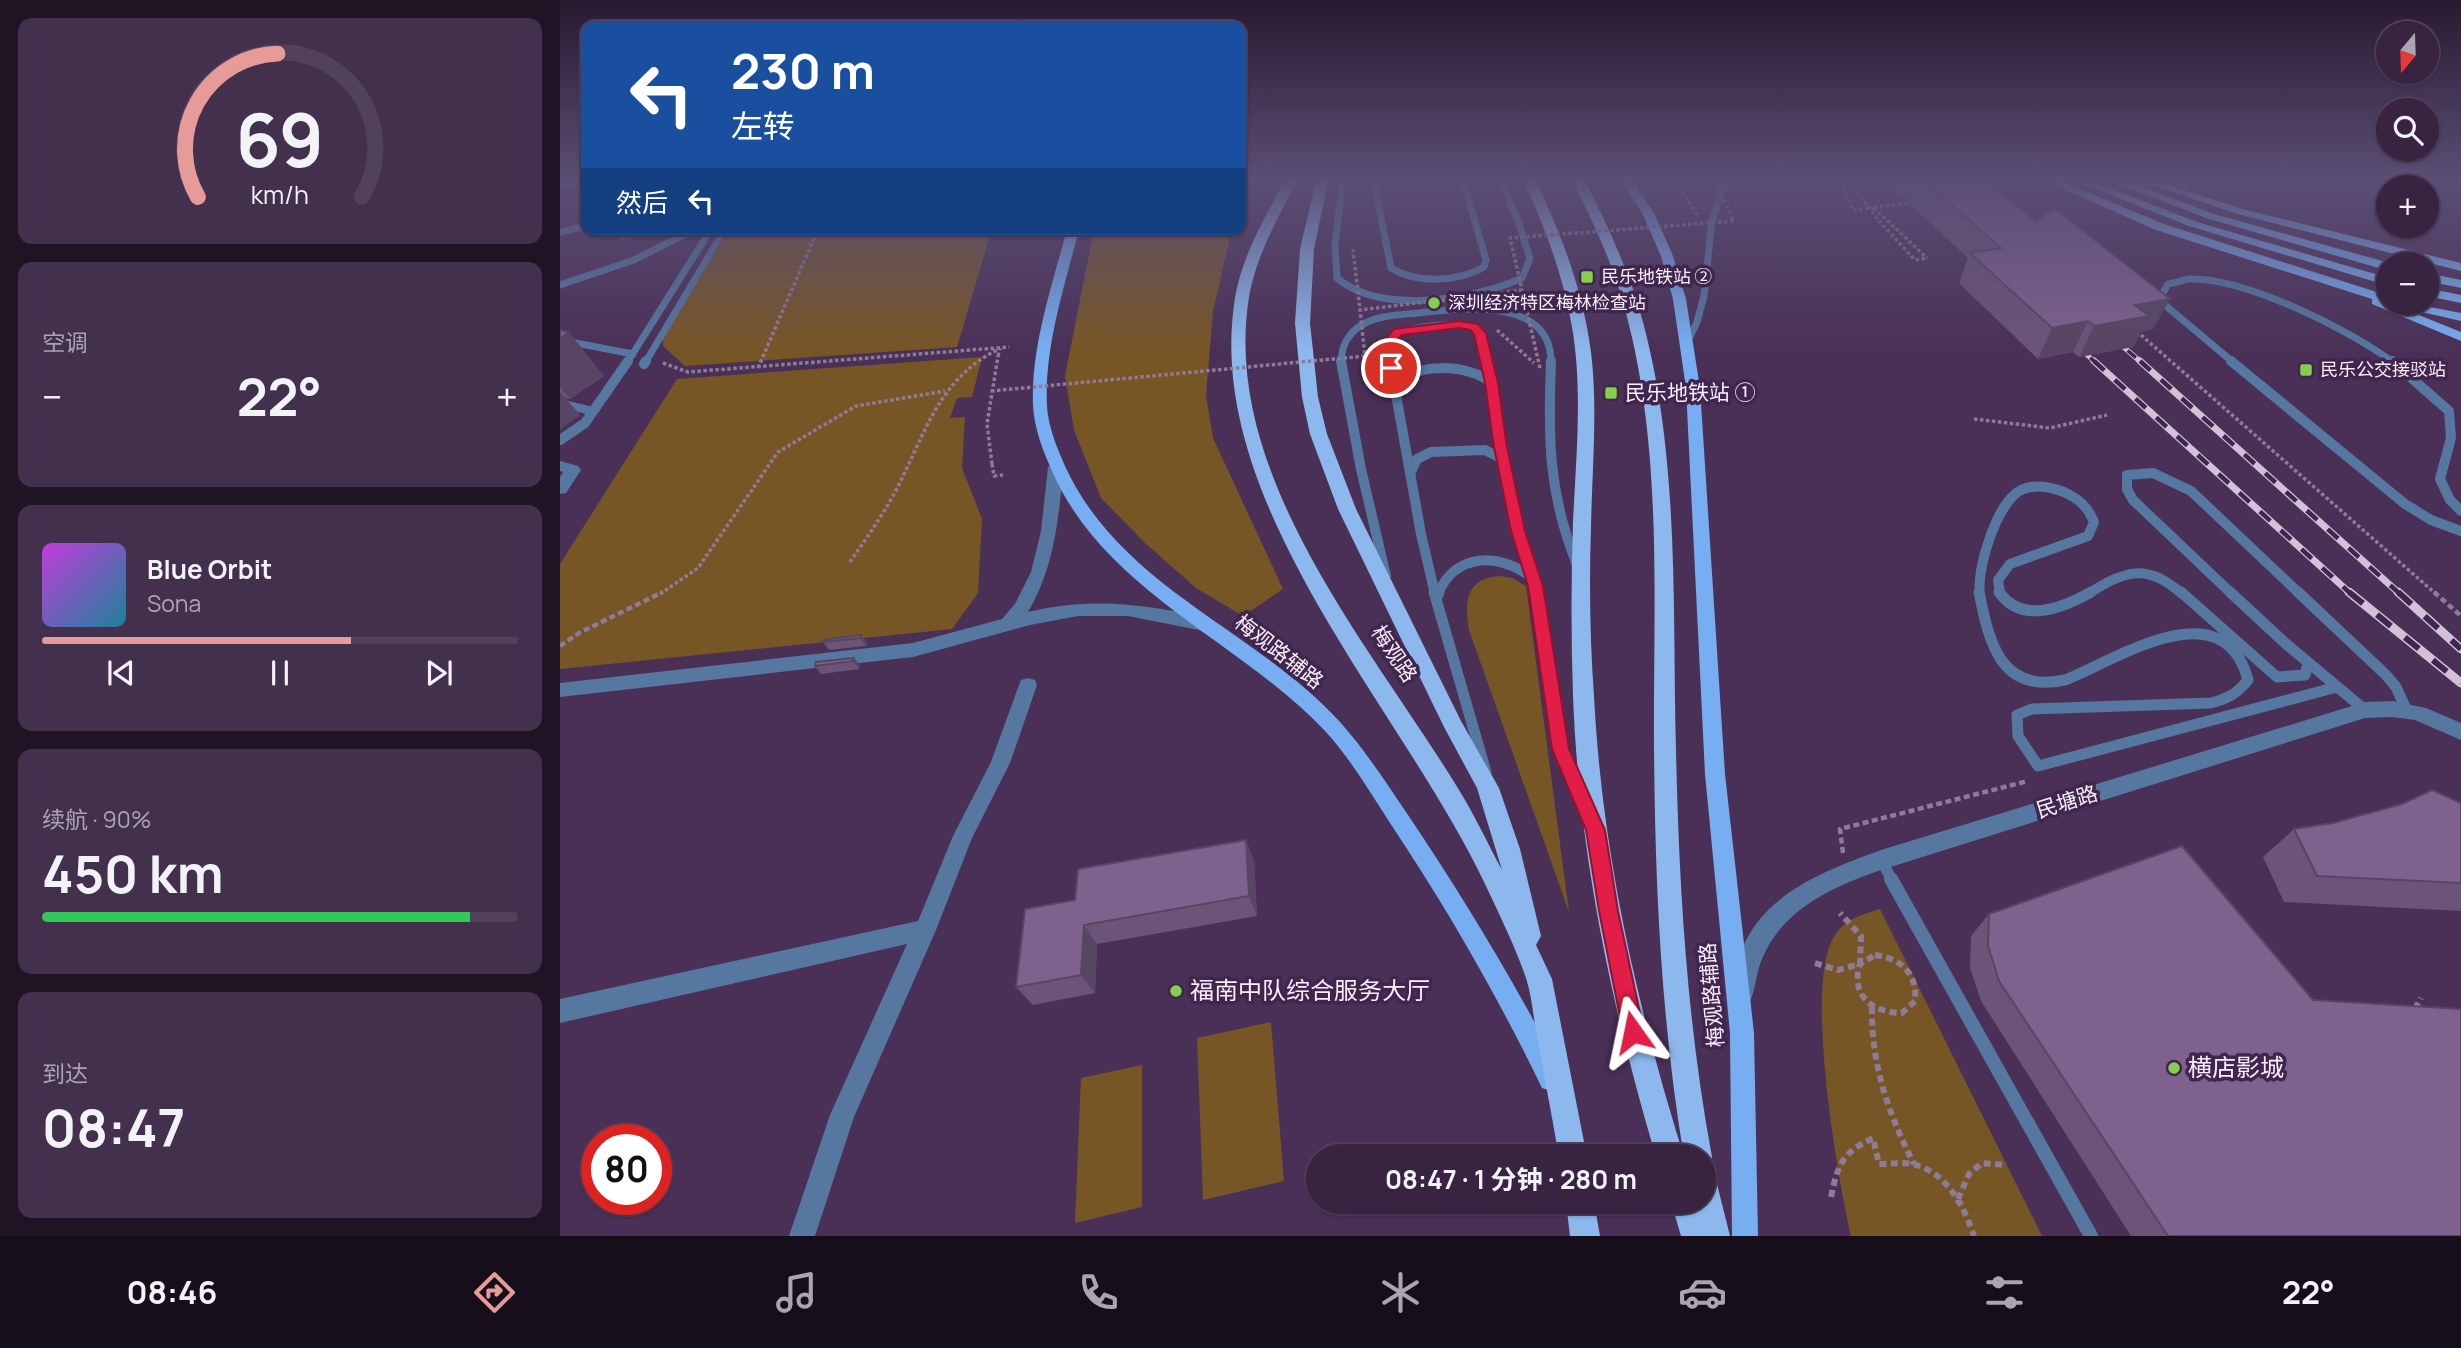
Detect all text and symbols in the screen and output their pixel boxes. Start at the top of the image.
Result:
north arrow [2376,21,2440,84]
map controls [2376,21,2439,315]
text: 230 m [731,37,875,104]
icon: left [616,49,707,140]
text: 69 [236,89,324,189]
button: search [2376,98,2439,161]
text: 左转 [731,104,795,148]
button: + [2376,175,2439,238]
text: km/h [251,177,309,212]
icon: left [682,182,720,220]
text: 然后 [616,184,668,220]
button: − [2376,252,2439,315]
place label: 民乐地铁站 ② [1601,264,1713,288]
marker: 民乐地铁站 ② [1579,269,1595,285]
place label: 深圳经济特区梅林检查站 [1448,290,1646,314]
marker: 深圳经济特区梅林检查站 [1426,295,1442,311]
text: 空调 [42,326,88,358]
pin [1361,338,1421,398]
icon: arrive [1372,349,1410,387]
place label: 民乐公交接驳站 [2320,357,2446,381]
text: 22° [237,361,322,432]
marker: 民乐公交接驳站 [2298,362,2314,378]
text: − [42,370,63,422]
text: + [496,370,518,422]
place label: 民乐地铁站 ① [1625,378,1755,406]
marker: 民乐地铁站 ① [1603,385,1619,401]
text: Blue Orbit [147,551,272,587]
text: Sona [147,587,201,619]
street label: 梅观路辅路 [1230,608,1330,695]
street label: 梅观路 [1366,619,1424,687]
icon: previous [102,654,140,692]
icon: pause [261,654,299,692]
icon: next [420,654,458,692]
street label: 民塘路 [2032,778,2101,824]
text: 续航 · 90% [42,803,151,835]
text: 450 km [42,838,223,909]
street label: 梅观路辅路 [1692,942,1730,1049]
place label: 福南中队综合服务大厅 [1190,973,1430,1006]
marker: 福南中队综合服务大厅 [1168,983,1184,999]
position arrow [1596,995,1670,1069]
place label: 横店影城 [2188,1050,2284,1083]
text: 到达 [42,1057,88,1089]
marker: 横店影城 [2166,1060,2182,1076]
text: 08:47 [42,1092,185,1163]
speed limit sign: 80 [581,1124,672,1215]
text: 08:47 · 1 分钟 · 280 m [1385,1161,1637,1197]
icon: directions [470,1268,519,1317]
icon: music [772,1268,821,1317]
icon: phone [1074,1268,1123,1317]
icon: climate [1376,1268,1425,1317]
icon: car [1678,1268,1727,1317]
icon: filters [1980,1268,2029,1317]
text: 08:46 [126,1270,217,1314]
text: 22° [2282,1270,2335,1314]

